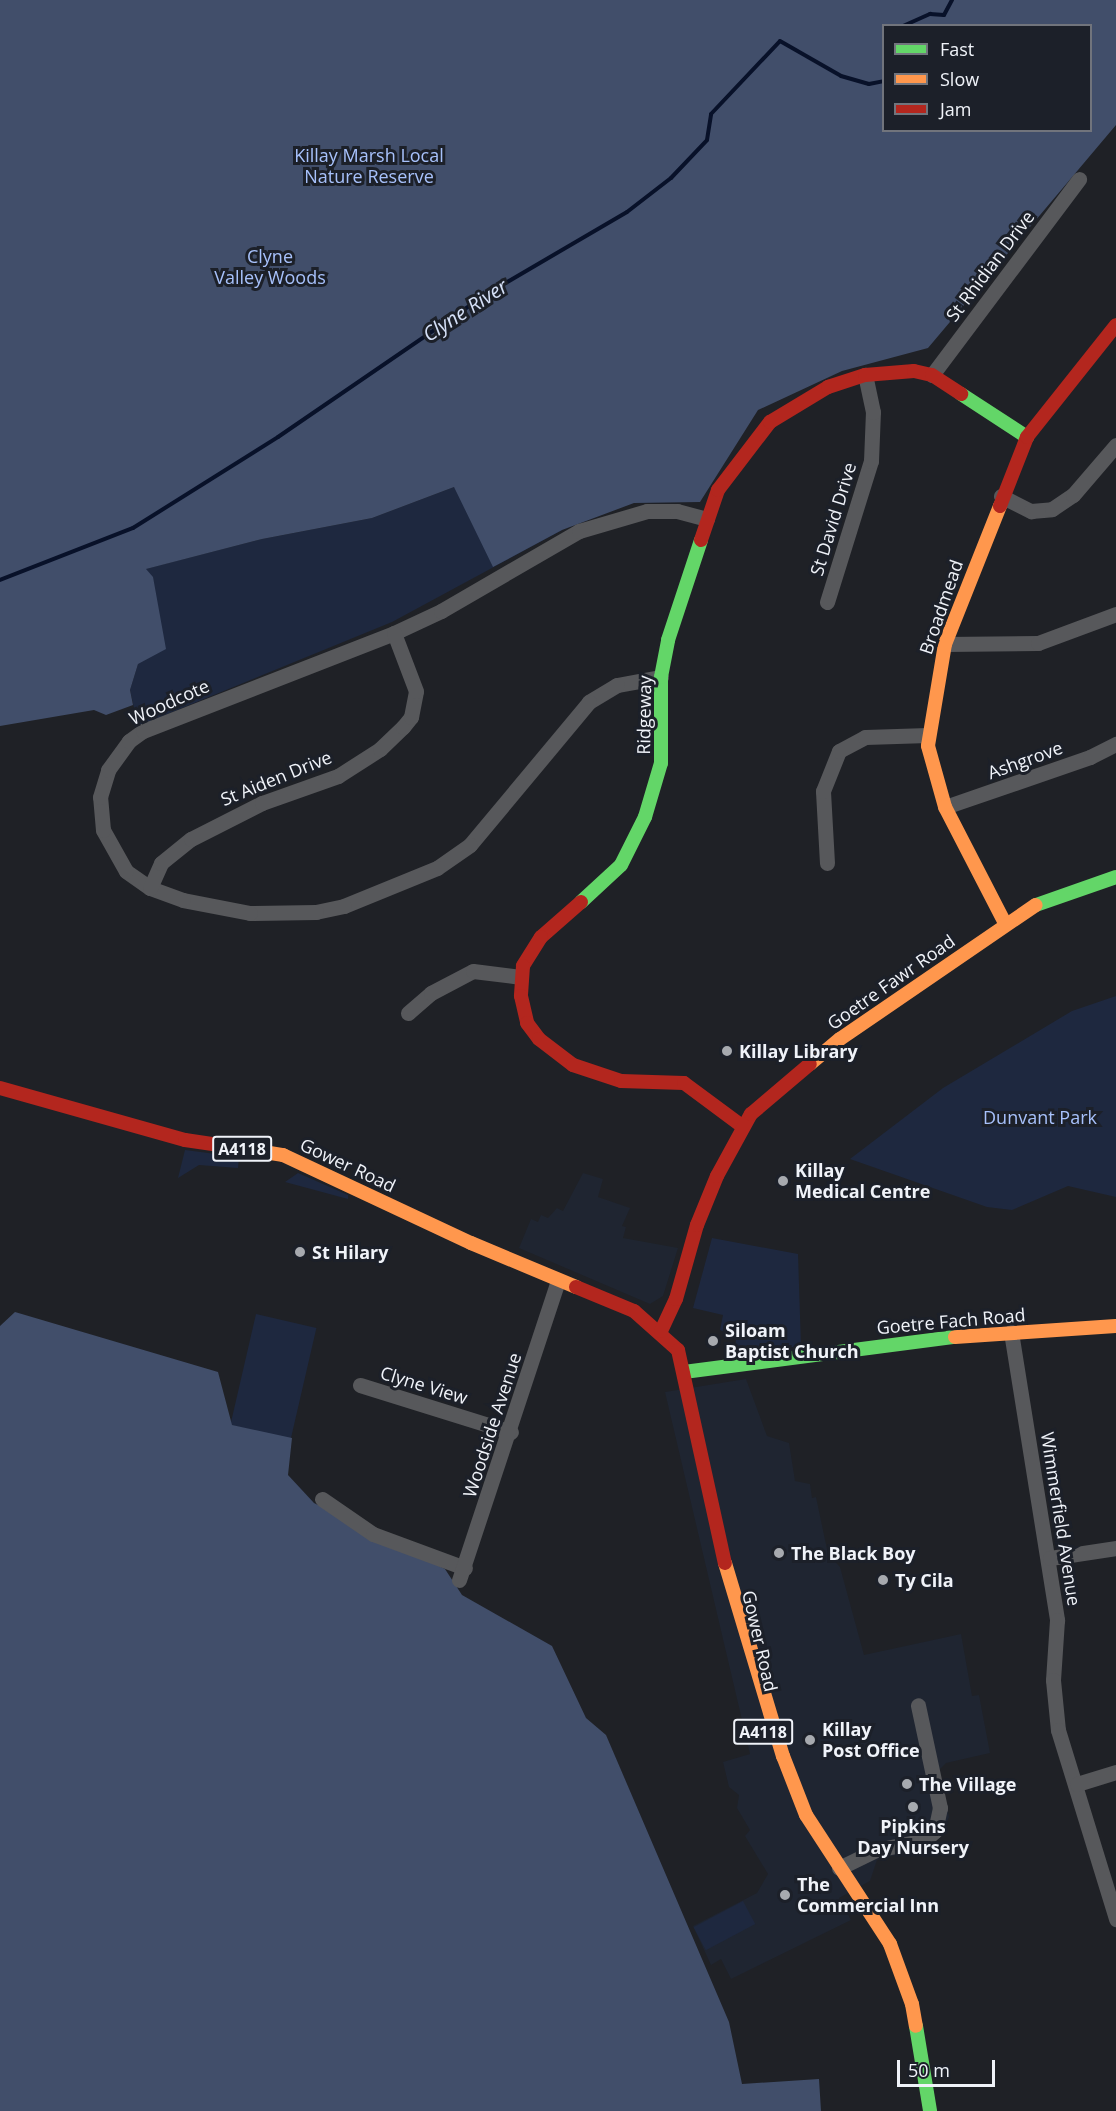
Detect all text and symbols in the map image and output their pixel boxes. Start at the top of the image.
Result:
legend [882,24,1092,132]
text: Fast [940,37,974,61]
text: Slow [940,67,979,91]
text: Jam [940,97,972,121]
park label: Killay Marsh Local Nature Reserve [294,145,444,188]
street label: St Rhidian Drive [941,206,1039,326]
park label: Clyne Valley Woods [214,246,326,288]
water label: Clyne River [418,274,512,346]
street label: St David Drive [806,460,860,578]
street label: Broadmead [915,557,967,657]
street label: Woodcote [126,675,212,729]
street label: Ridgeway [633,675,655,755]
street label: Ashgrove [985,737,1065,783]
street label: St Aiden Drive [217,746,335,810]
street label: Goetre Fawr Road [823,930,959,1034]
place label: Killay Library [739,1040,858,1062]
marker: Killay Library [720,1044,734,1058]
park label: Dunvant Park [983,1106,1097,1128]
street label: Gower Road [297,1133,399,1197]
road number: A4118 [212,1136,272,1162]
place label: Killay Medical Centre [795,1160,930,1202]
marker: Killay Medical Centre [776,1174,790,1188]
place label: St Hilary [312,1241,388,1263]
marker: St Hilary [293,1245,307,1259]
street label: Goetre Fach Road [876,1304,1026,1338]
place label: Siloam Baptist Church [725,1320,858,1362]
marker: Siloam Baptist Church [706,1334,720,1348]
street label: Woodside Avenue [458,1350,526,1500]
street label: Clyne View [378,1362,470,1408]
street label: Wimmerfield Avenue [1037,1431,1085,1607]
place label: The Black Boy [791,1542,916,1564]
marker: The Black Boy [772,1546,786,1560]
place label: Ty Cila [895,1569,954,1591]
marker: Ty Cila [876,1573,890,1587]
street label: Gower Road [738,1588,782,1694]
road number: A4118 [733,1719,793,1745]
place label: Killay Post Office [822,1719,920,1762]
marker: Killay Post Office [803,1733,817,1747]
place label: The Village [919,1773,1016,1795]
marker: The Village [900,1777,914,1791]
marker: Pipkins Day Nursery [906,1800,920,1814]
place label: Pipkins Day Nursery [857,1816,969,1858]
place label: The Commercial Inn [797,1874,939,1916]
marker: The Commercial Inn [778,1888,792,1902]
scale bar [900,2048,998,2086]
text: 50 m [908,2058,950,2082]

